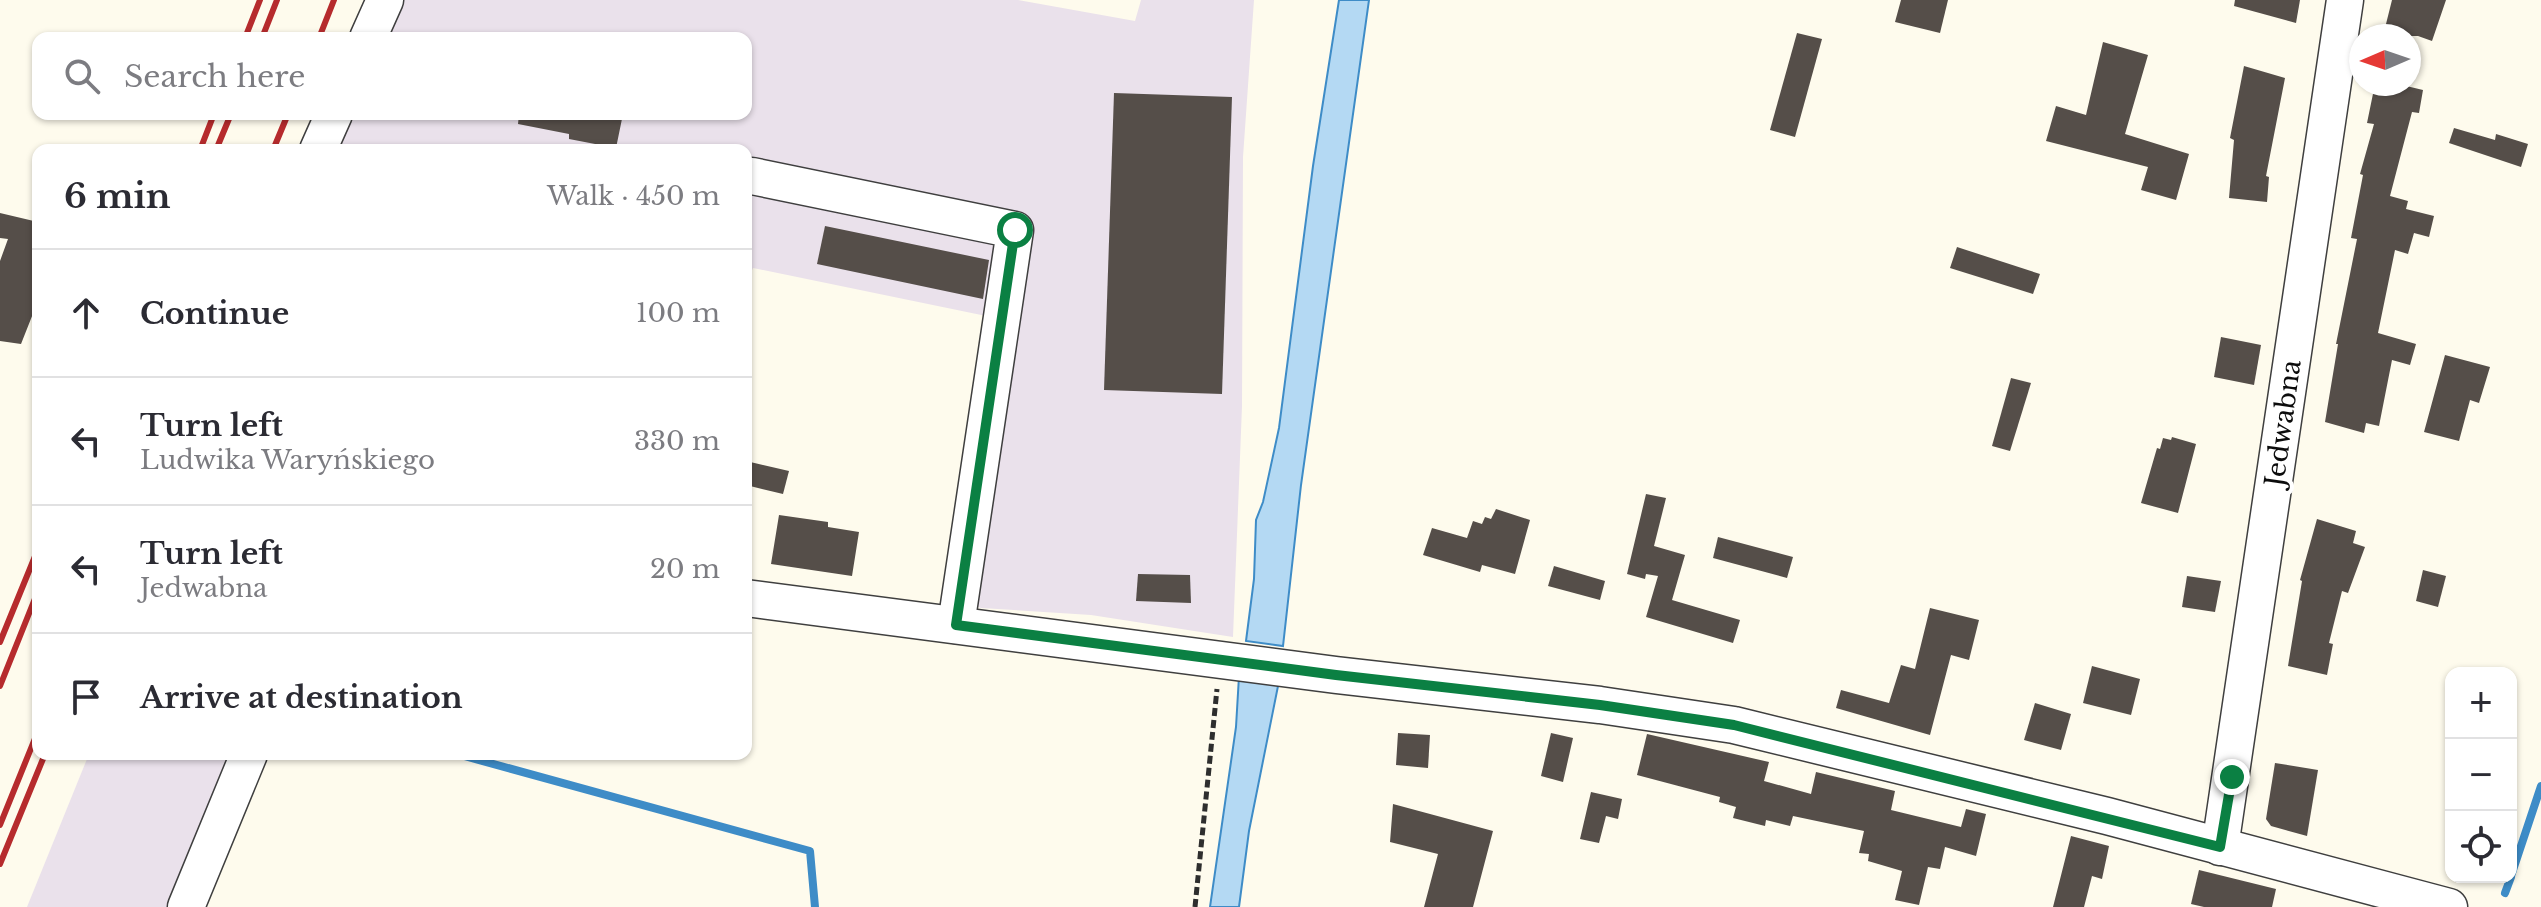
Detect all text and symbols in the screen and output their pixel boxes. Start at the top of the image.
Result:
north arrow [2349,24,2421,96]
search box [32,32,752,120]
icon: search [60,54,104,98]
text: Search here [124,58,305,95]
text: 6 min [64,175,171,217]
text: Walk · 450 m [547,180,720,212]
route start [997,212,1033,248]
icon: ahead [64,291,108,335]
text: Continue [140,295,289,332]
text: 100 m [636,297,720,329]
street label: Jedwabna [2258,357,2308,491]
text: Turn left [140,407,283,444]
icon: left [64,419,108,463]
text: 330 m [634,425,720,457]
text: Ludwika Waryńskiego [140,444,435,476]
text: Turn left [140,535,283,572]
icon: left [64,547,108,591]
text: 20 m [650,553,720,585]
text: Jedwabna [140,572,268,604]
map controls [2445,667,2517,883]
button: + [2445,667,2517,739]
icon: arrive [64,675,108,719]
text: Arrive at destination [140,679,463,716]
button: − [2445,739,2517,811]
route end [2214,759,2250,795]
button: locate [2445,811,2517,883]

